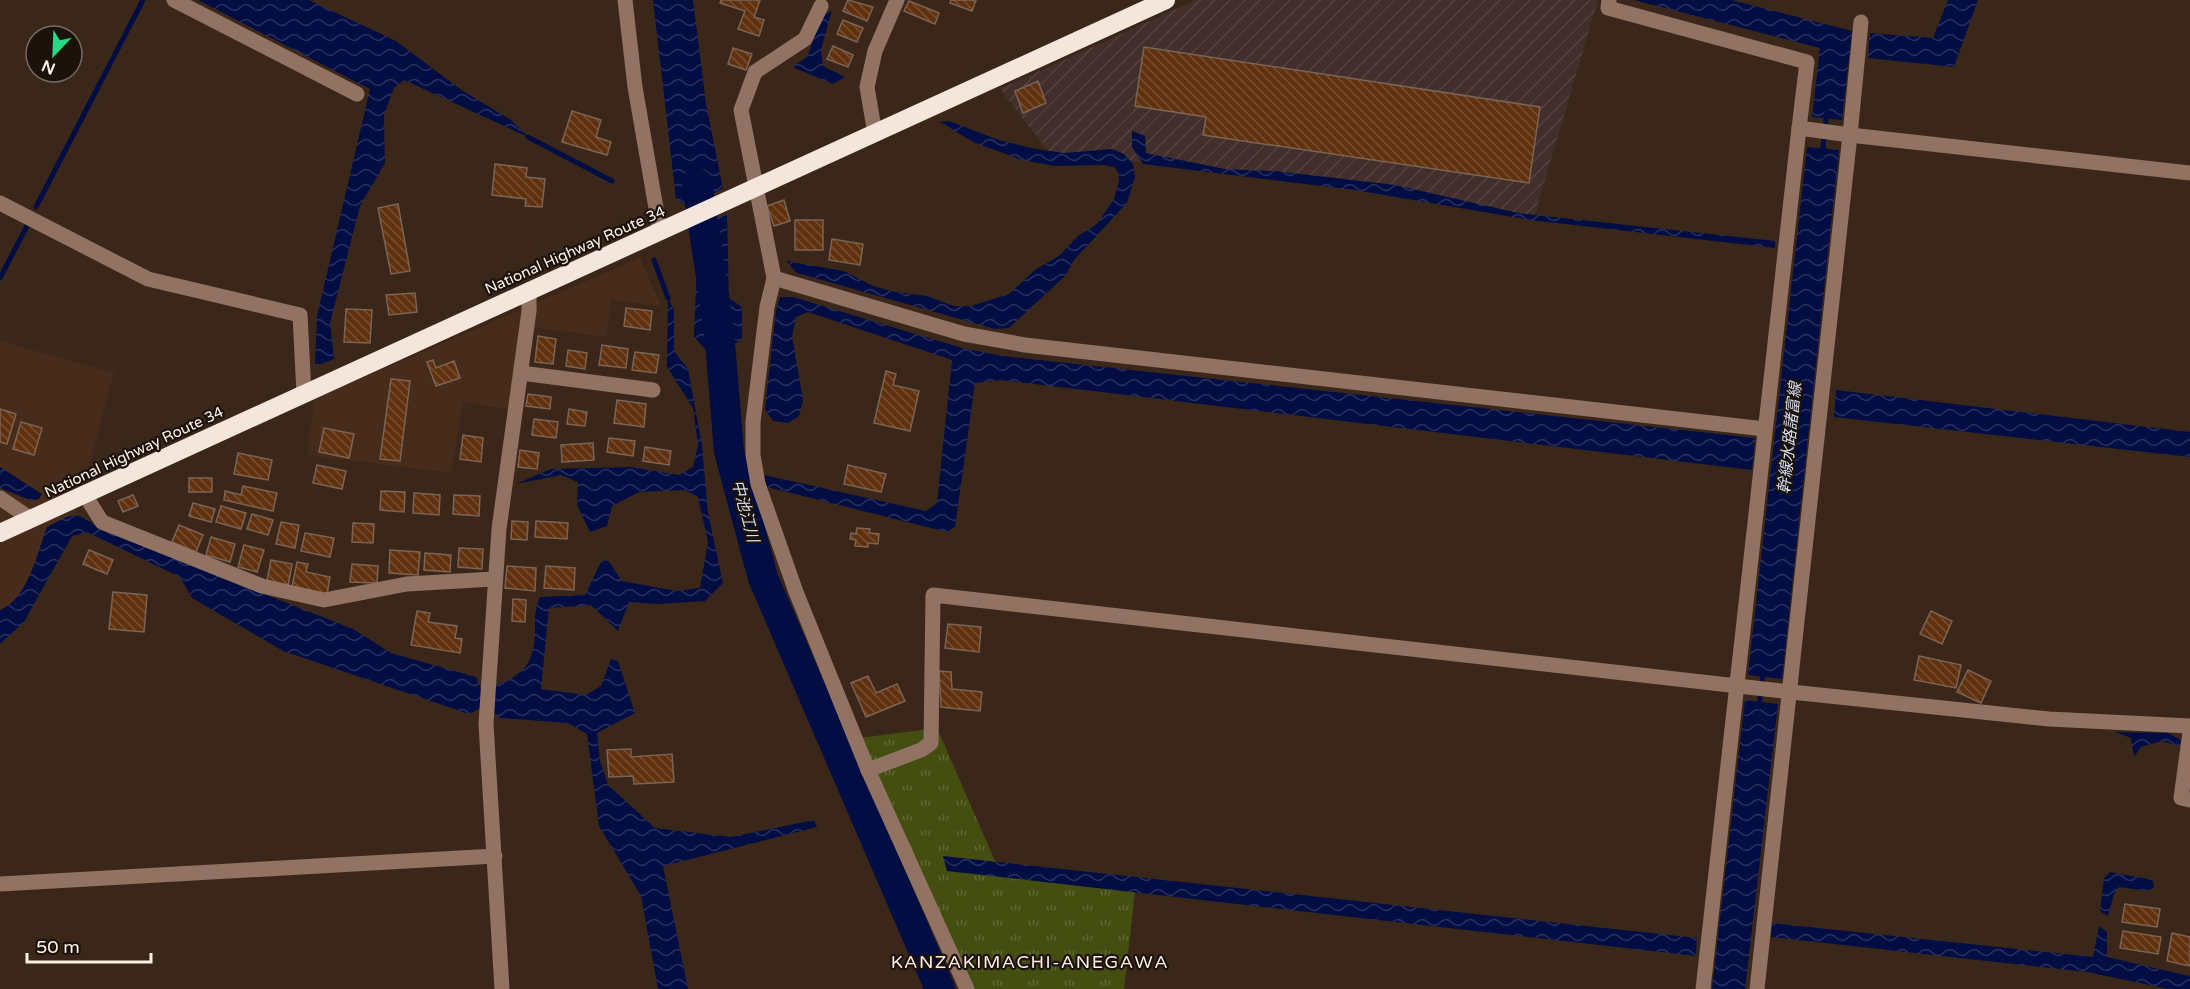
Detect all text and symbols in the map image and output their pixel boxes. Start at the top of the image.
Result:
north arrow [24,24,84,84]
text: N [39,55,58,79]
street label: National Highway Route 34 [482,202,668,298]
water label: 幹線水路諸富線 [1774,379,1806,495]
street label: National Highway Route 34 [42,403,226,501]
water label: 中池江川 [727,477,763,546]
scale bar [27,926,152,964]
text: 50 m [36,936,80,958]
district label: KANZAKIMACHI-ANEGAWA [891,951,1169,973]

